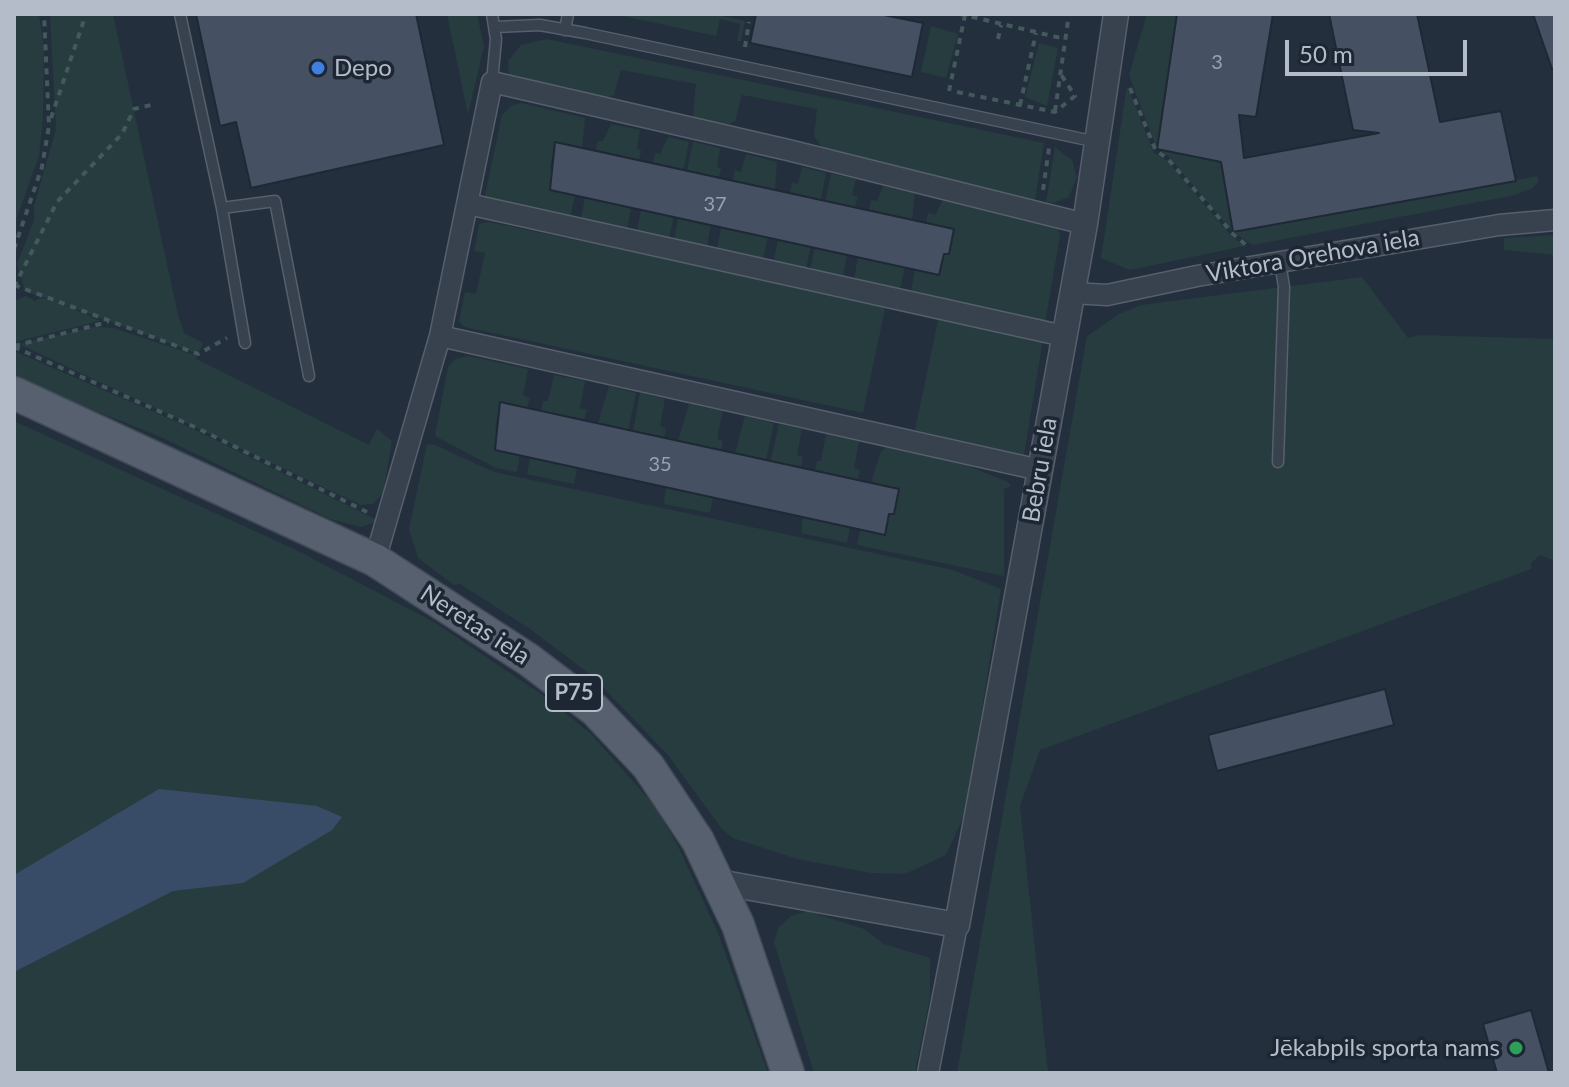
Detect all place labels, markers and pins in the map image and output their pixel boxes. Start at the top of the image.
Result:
place label: Depo [334,54,392,82]
marker: Depo [309,59,327,77]
place label: Jēkabpils sporta nams [1270,1034,1500,1062]
marker: Jēkabpils sporta nams [1507,1039,1525,1057]

